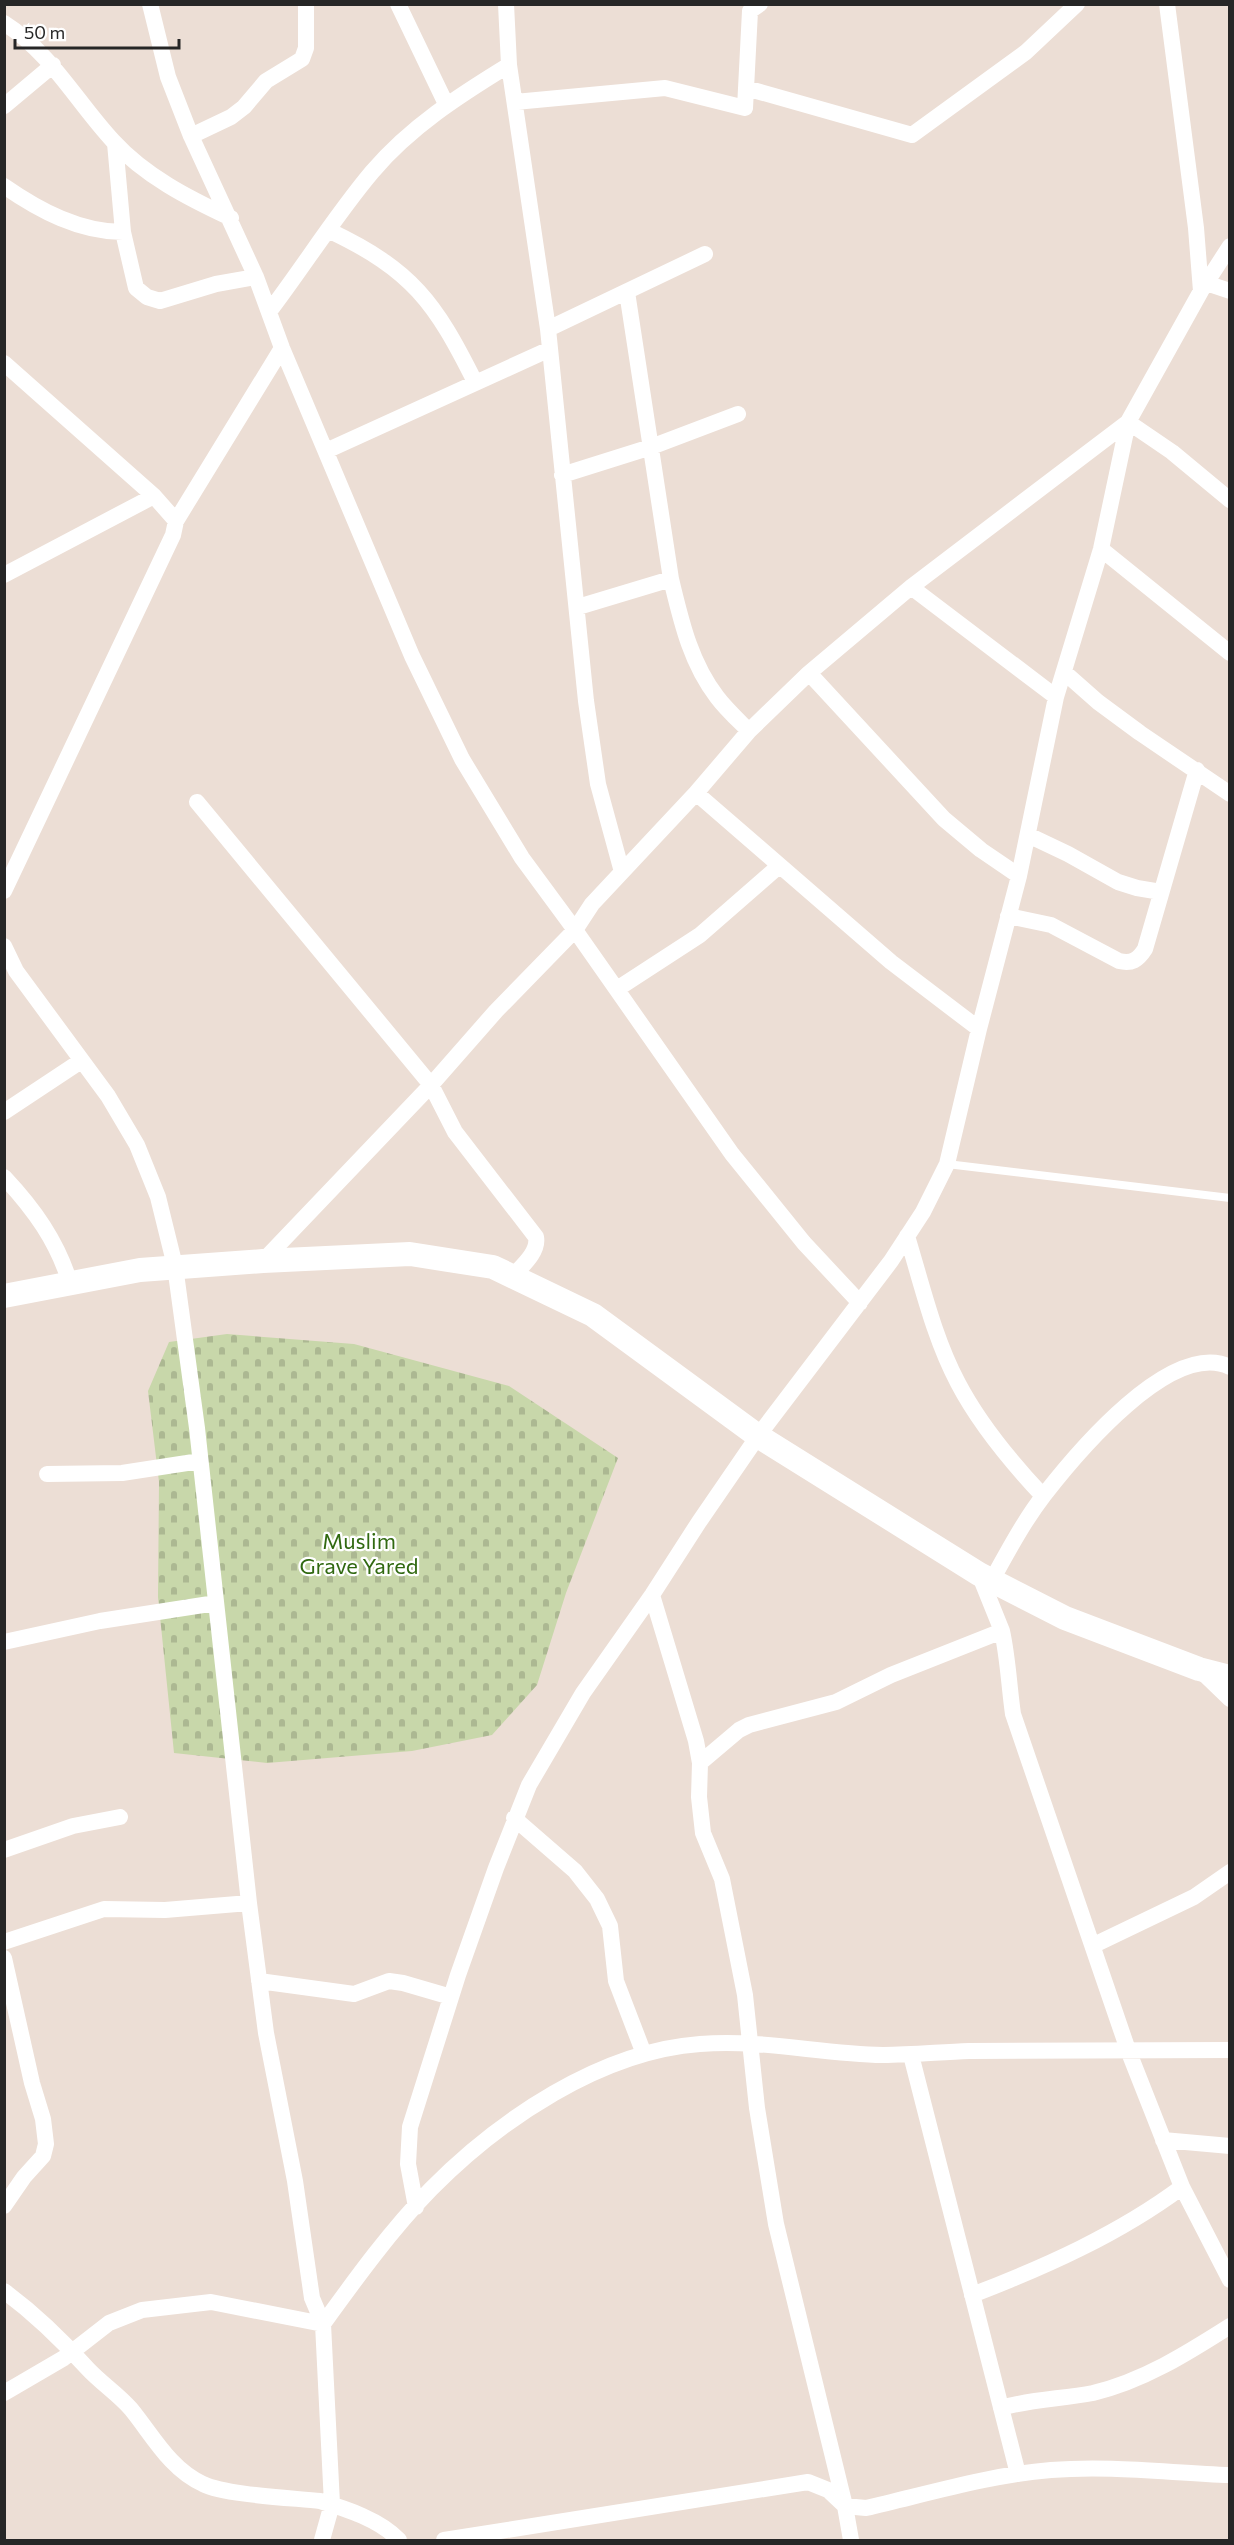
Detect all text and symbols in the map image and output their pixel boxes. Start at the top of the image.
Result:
scale bar [15,12,178,50]
text: 50 m [24,21,65,43]
park label: Muslim Grave Yared [299,1527,419,1579]

